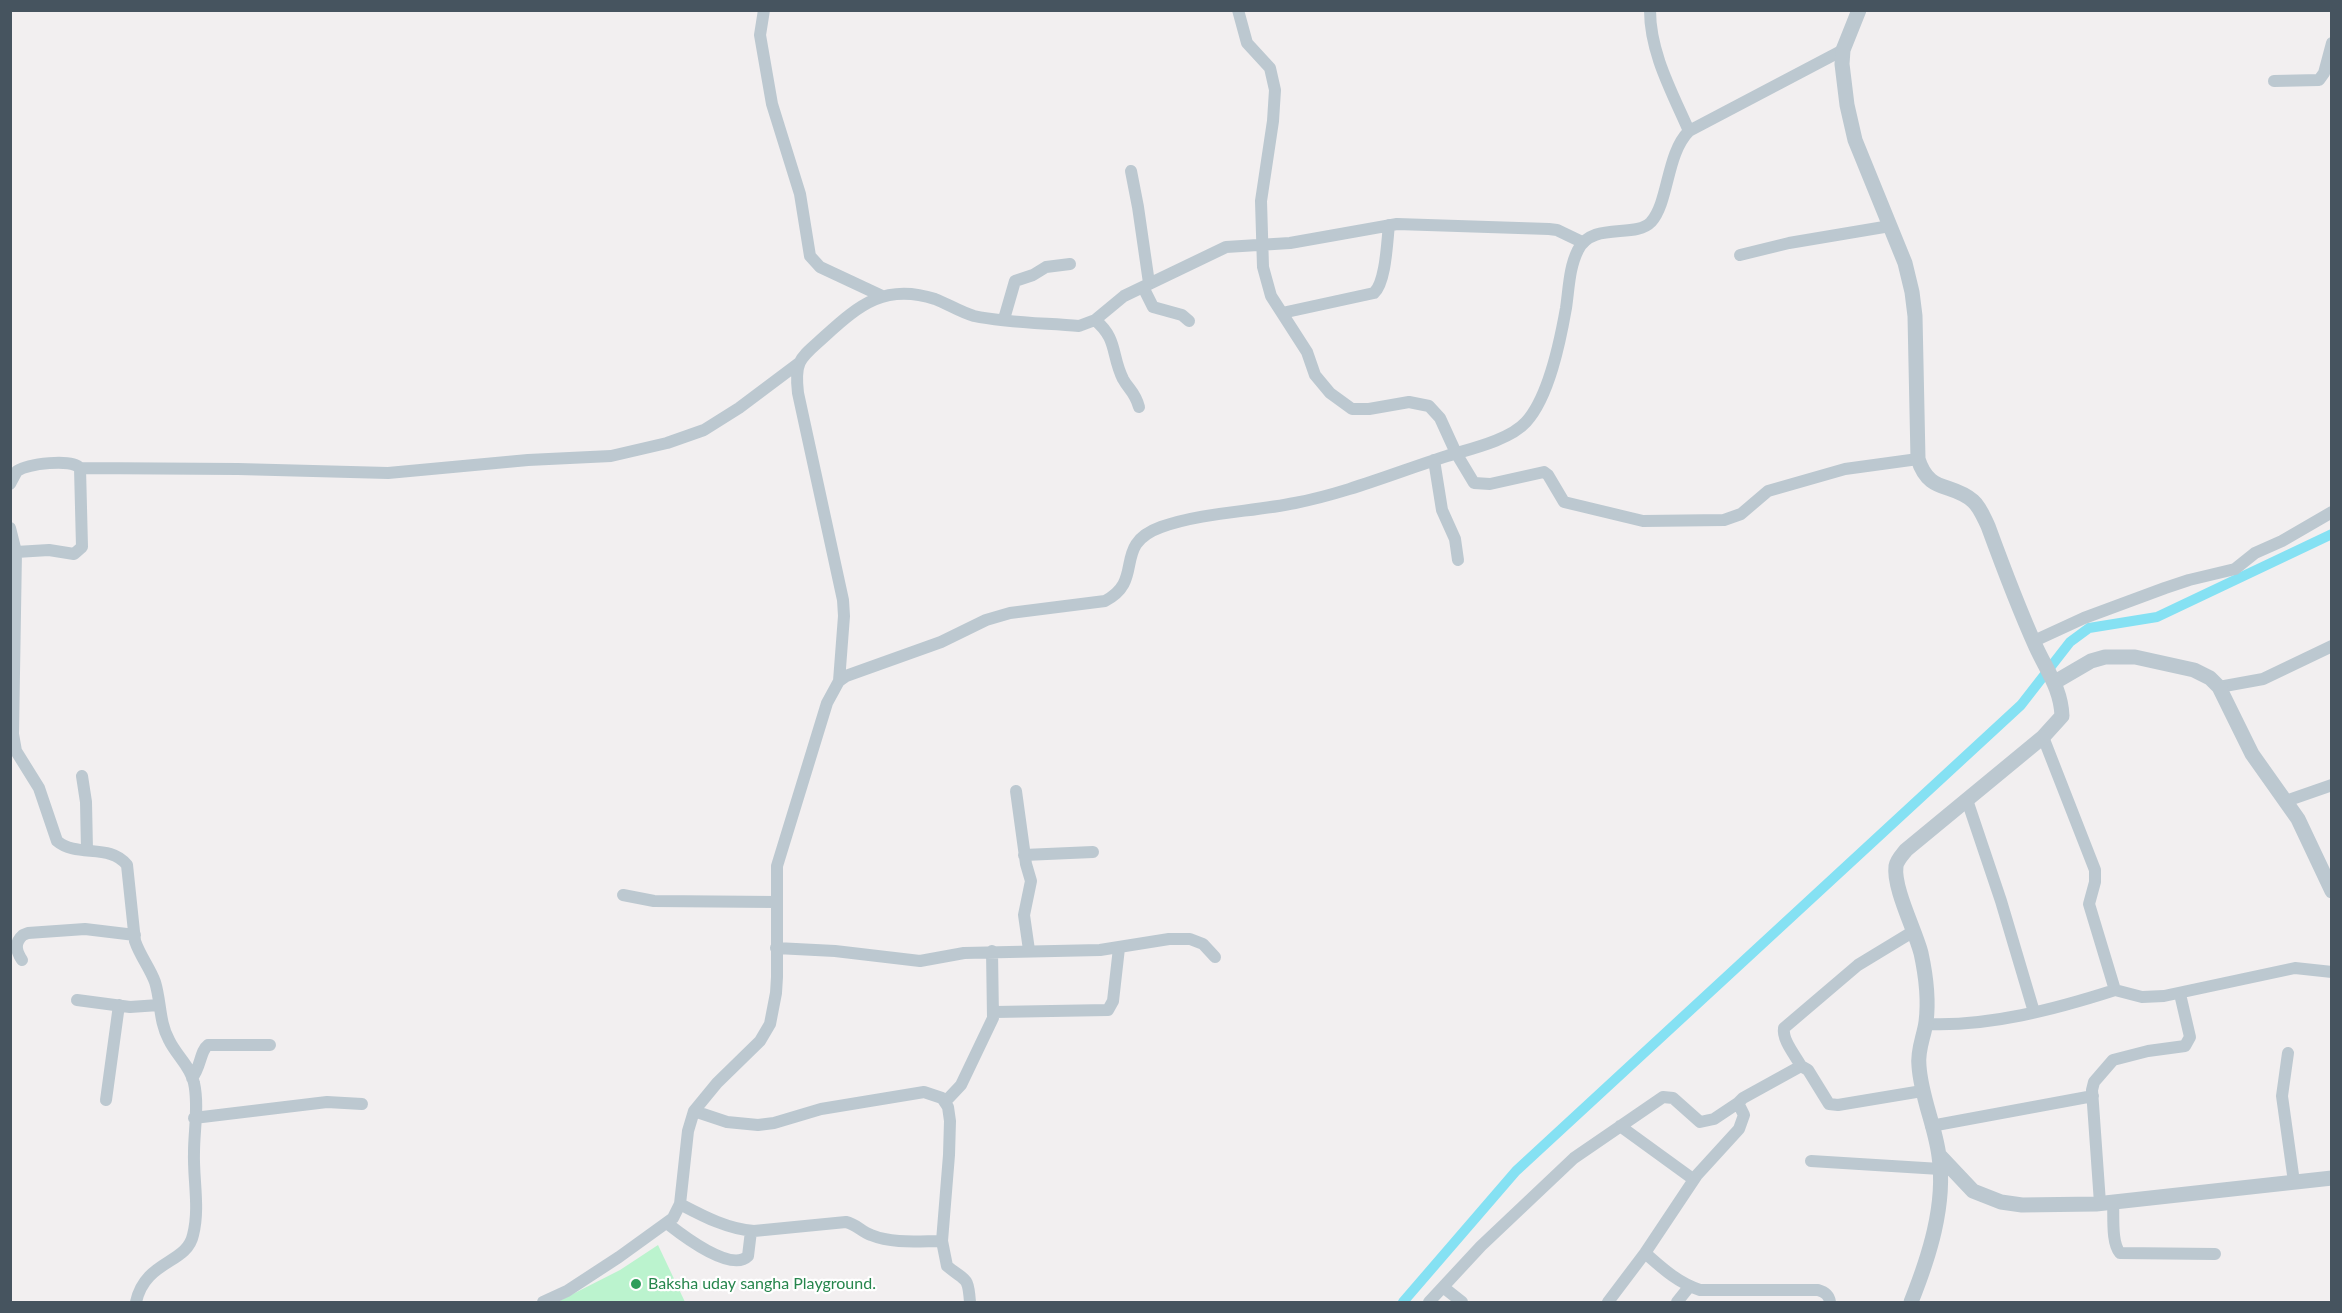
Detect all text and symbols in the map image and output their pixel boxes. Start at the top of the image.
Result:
place label: Baksha uday sangha Playground. [648,1274,876,1294]
marker: Baksha uday sangha Playground. [629,1277,643,1291]

